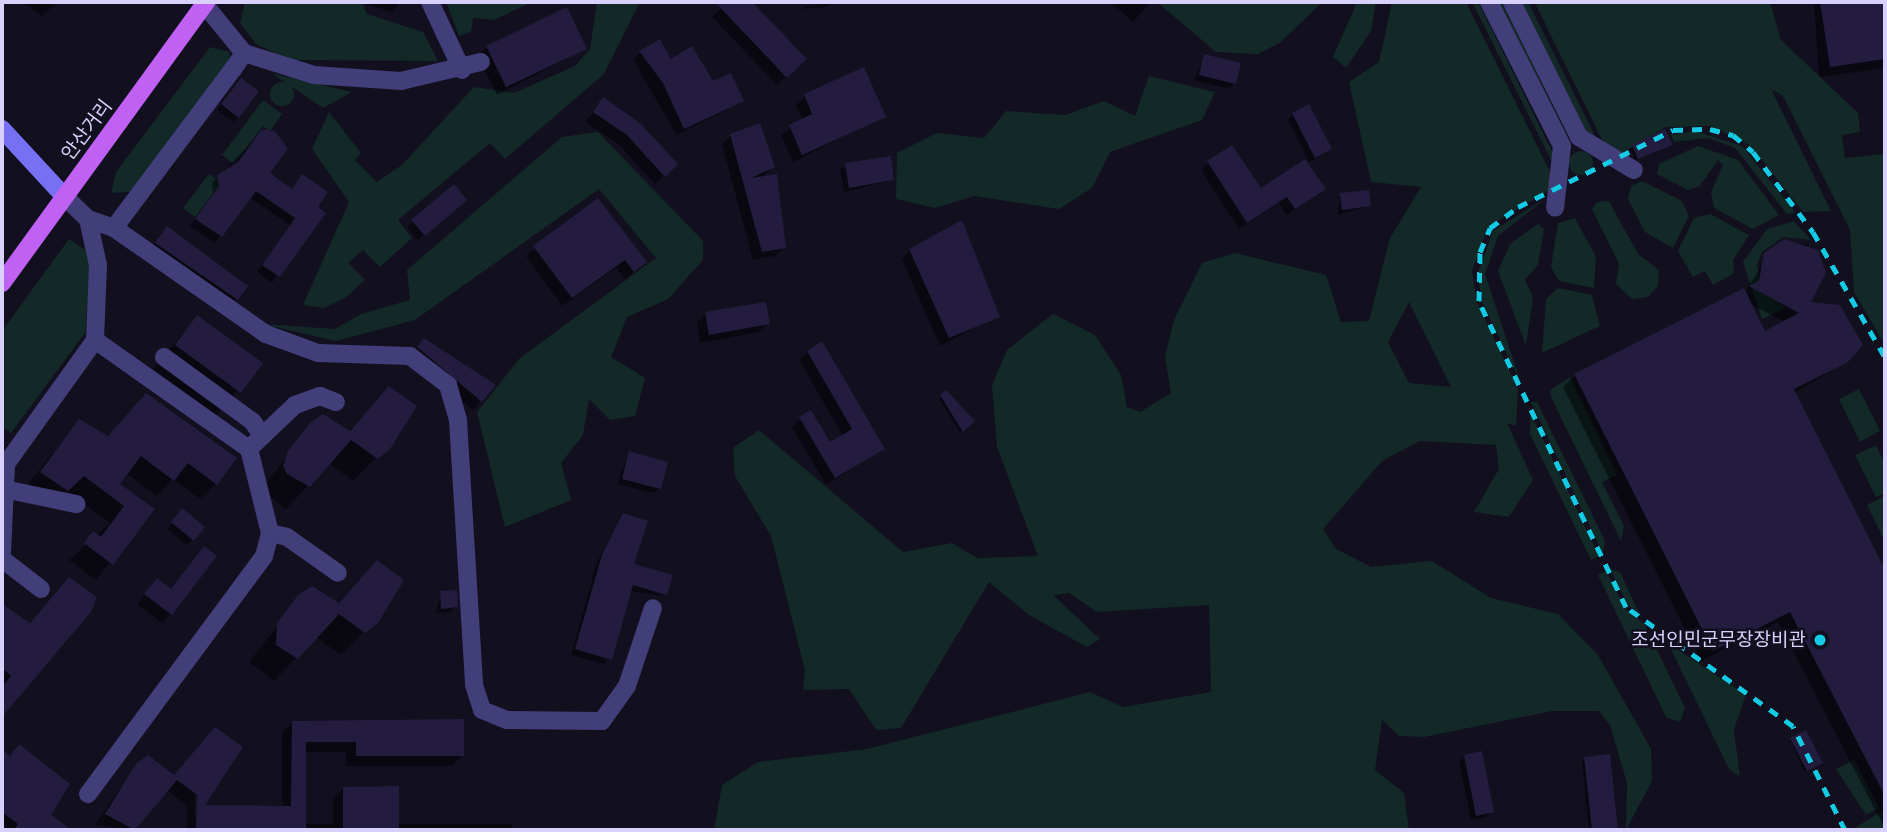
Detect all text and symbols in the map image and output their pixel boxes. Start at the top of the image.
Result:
street label: 안산거리 [57,95,117,165]
place label: 조선인민군무장장비관 [1631,629,1806,651]
marker: 조선인민군무장장비관 [1812,632,1828,648]

